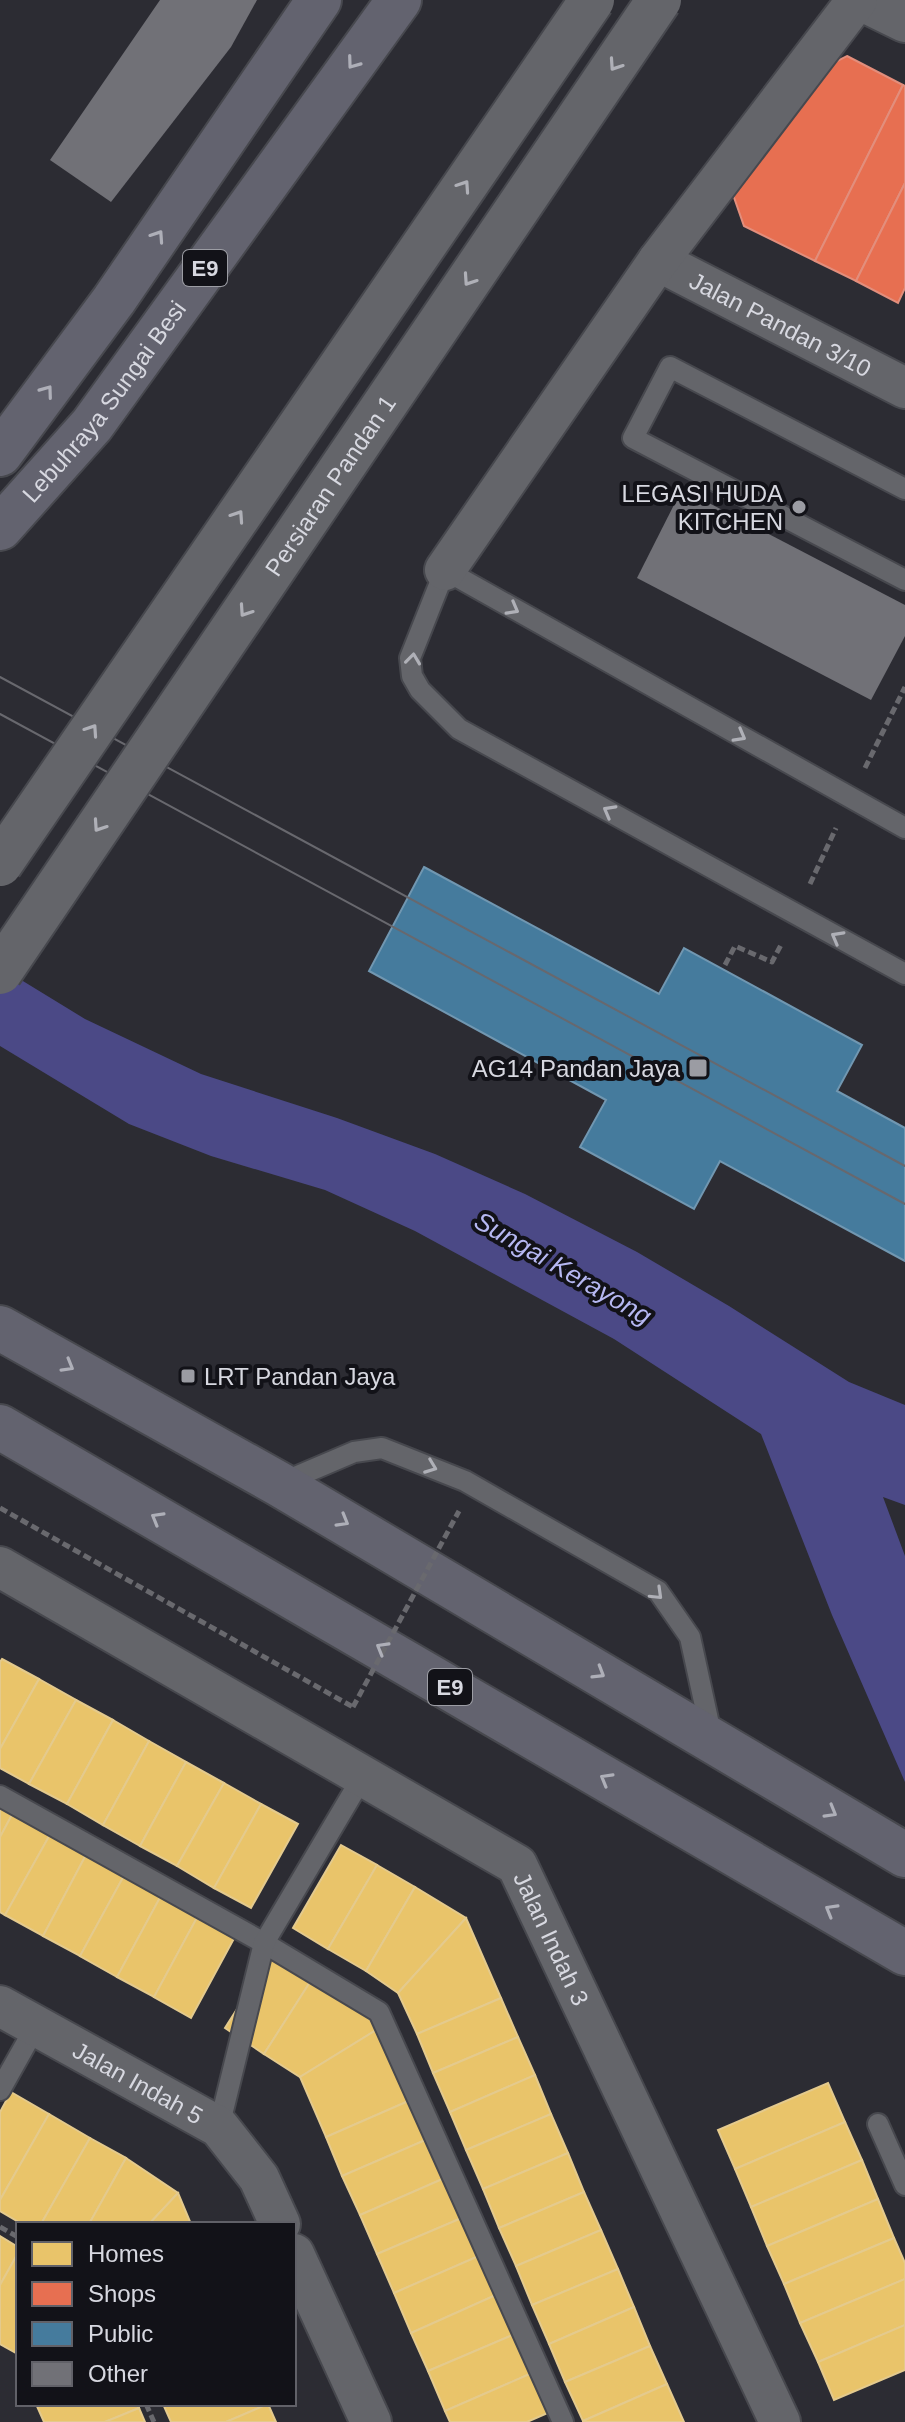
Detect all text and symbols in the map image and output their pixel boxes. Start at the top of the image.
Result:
one-way arrow [349,55,363,69]
one-way arrow [610,56,625,70]
one-way arrow [455,180,470,194]
one-way arrow [148,230,163,244]
road number: E9 [183,250,227,286]
street label: Jalan Pandan 3/10 [685,266,876,382]
one-way arrow [464,271,479,285]
street label: Lebuhraya Sungai Besi [16,295,191,507]
one-way arrow [37,385,51,400]
street label: Persiaran Pandan 1 [259,390,401,581]
place label: LEGASI HUDA KITCHEN [622,480,783,535]
marker: LEGASI HUDA KITCHEN [790,498,808,516]
one-way arrow [229,510,244,524]
one-way arrow [505,599,519,614]
one-way arrow [240,602,255,617]
one-way arrow [405,652,422,665]
one-way arrow [82,725,97,739]
one-way arrow [731,726,745,742]
one-way arrow [603,806,617,821]
one-way arrow [94,818,109,832]
one-way arrow [831,931,845,947]
place label: AG14 Pandan Jaya [472,1055,681,1082]
marker: AG14 Pandan Jaya [687,1057,709,1079]
water label: Sungai Kerayong [469,1205,657,1331]
one-way arrow [59,1356,74,1372]
place label: LRT Pandan Jaya [204,1363,396,1390]
marker: LRT Pandan Jaya [179,1367,197,1385]
one-way arrow [423,1457,437,1474]
one-way arrow [334,1511,349,1527]
one-way arrow [151,1512,166,1528]
one-way arrow [648,1585,662,1600]
one-way arrow [376,1642,391,1658]
one-way arrow [590,1663,605,1679]
road number: E9 [428,1669,472,1705]
one-way arrow [600,1773,615,1789]
one-way arrow [822,1802,837,1818]
street label: Jalan Indah 3 [509,1868,595,2009]
one-way arrow [825,1904,840,1920]
street label: Jalan Indah 5 [69,2036,208,2129]
legend [16,2222,296,2406]
text: Homes [88,2240,164,2267]
text: Shops [88,2280,156,2307]
text: Public [88,2320,153,2347]
text: Other [88,2360,148,2387]

